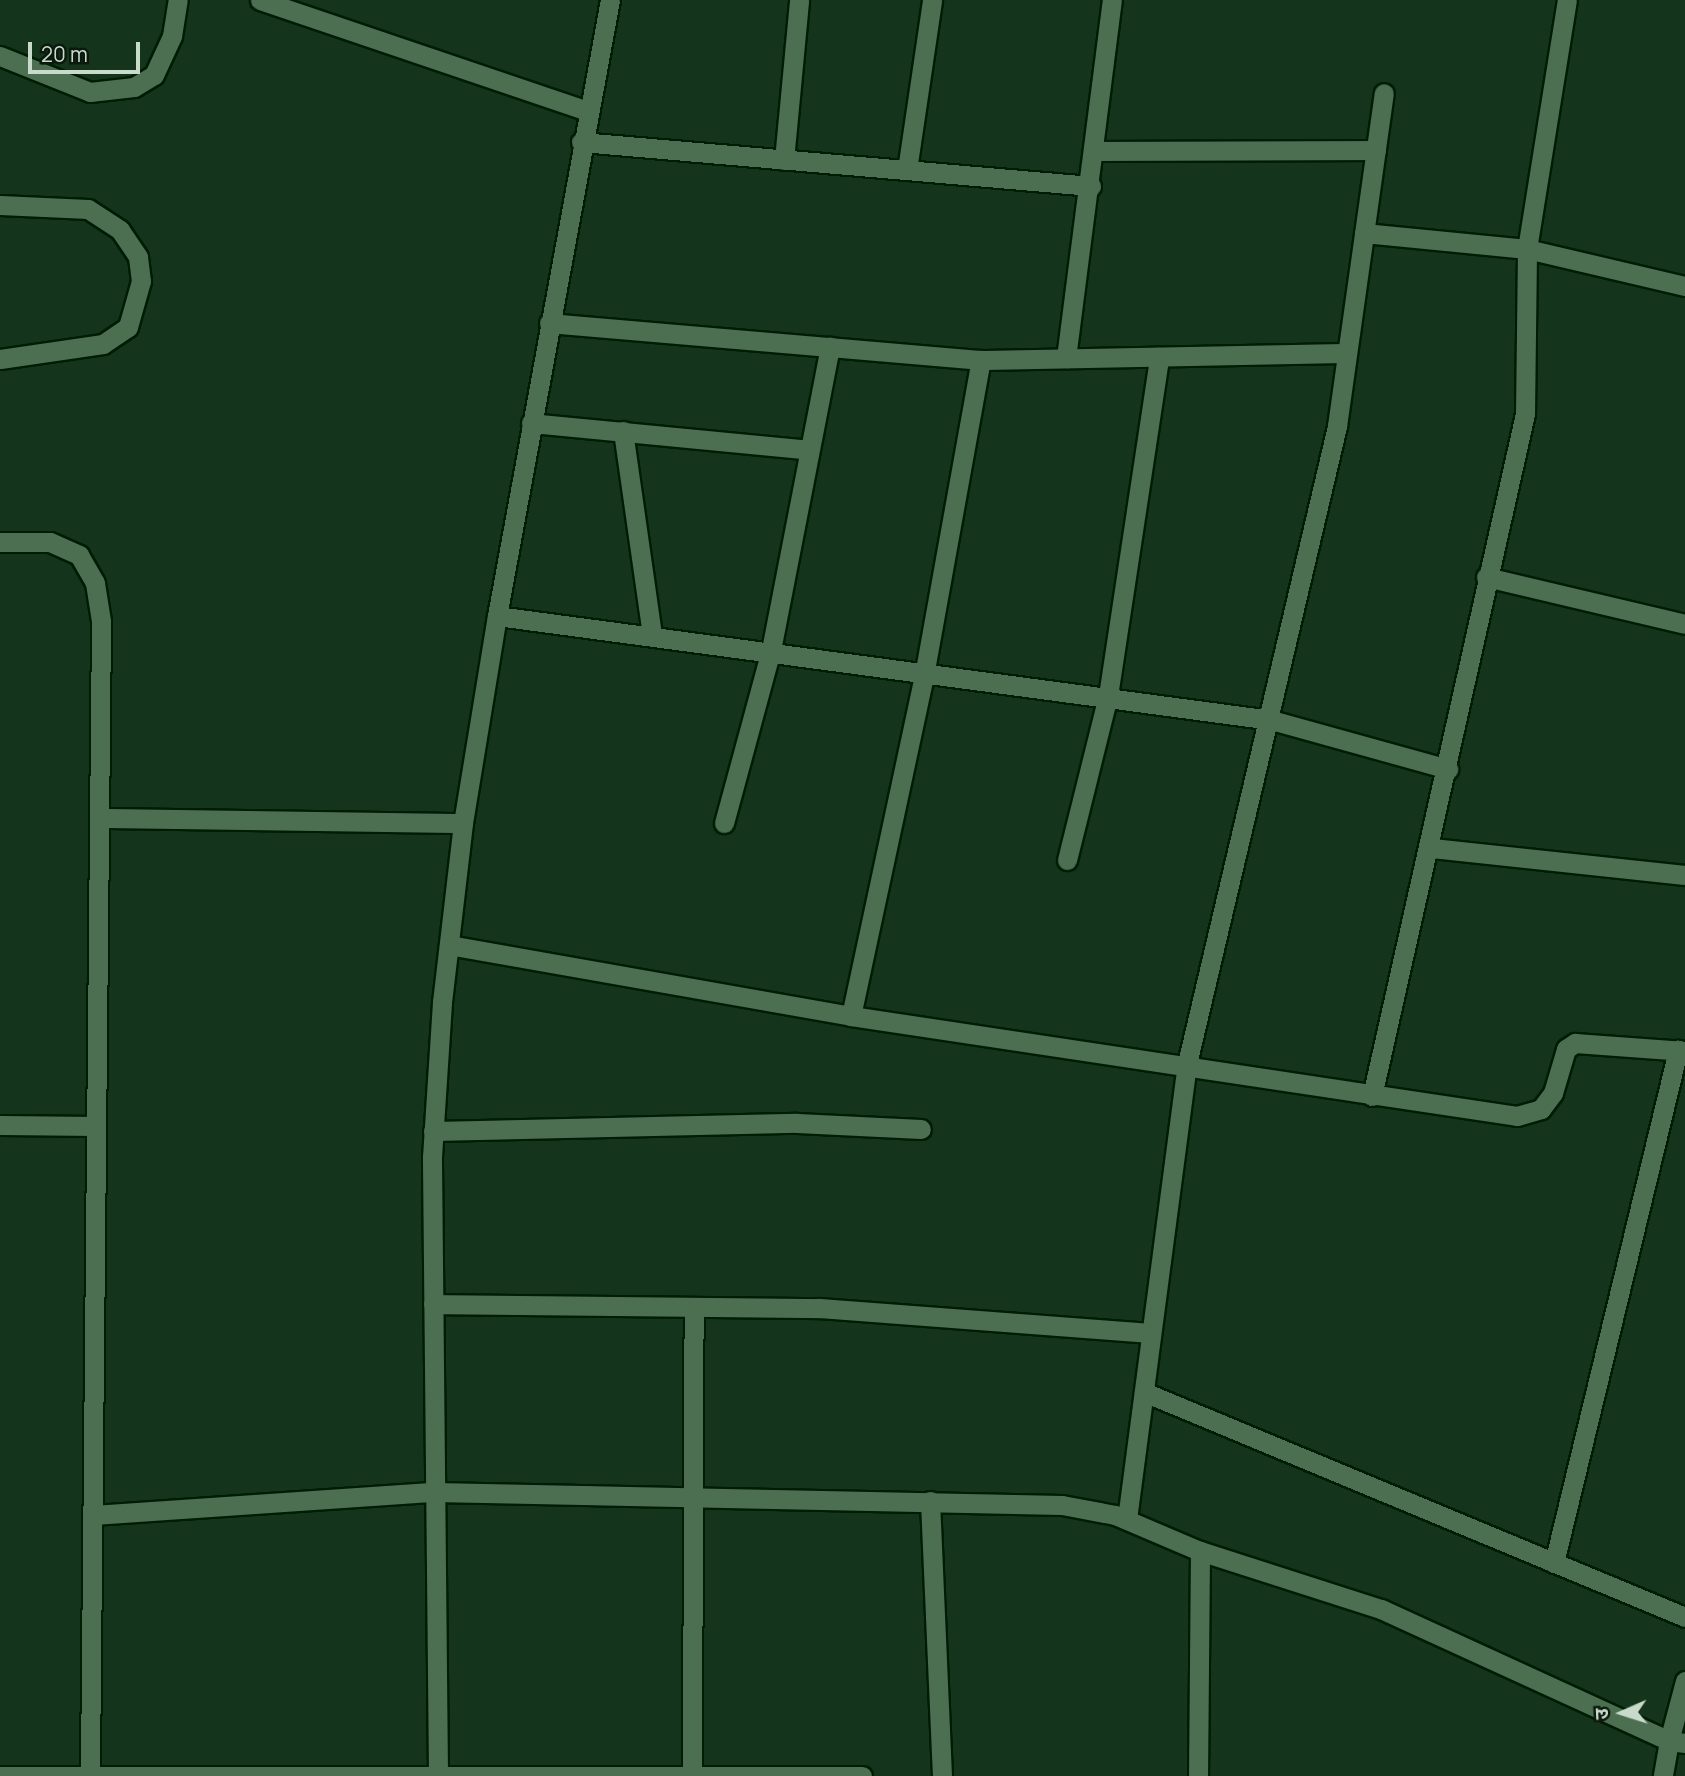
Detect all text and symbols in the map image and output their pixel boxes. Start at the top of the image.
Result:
scale bar [32,28,144,72]
text: 20 m [41,40,88,68]
north arrow [1587,1678,1657,1748]
text: उ [1588,1708,1614,1720]

